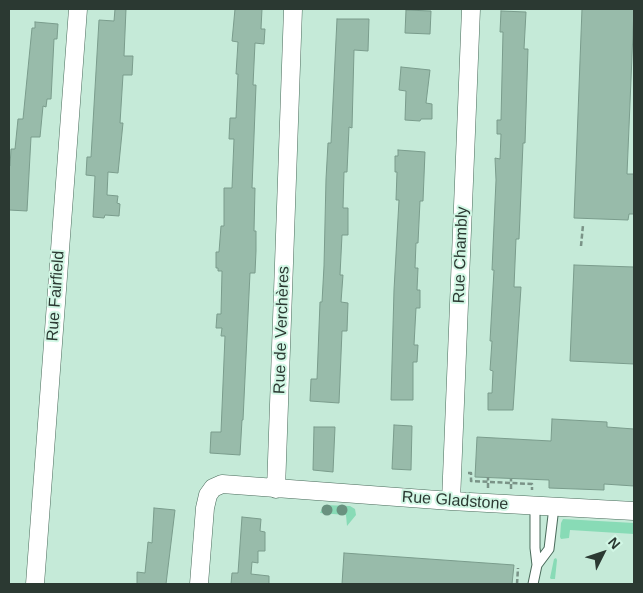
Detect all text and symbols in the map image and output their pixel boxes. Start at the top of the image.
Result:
street label: Rue Chambly [450,206,472,304]
street label: Rue Fairfield [43,250,69,342]
street label: Rue de Verchères [270,266,294,394]
street label: Rue Gladstone [401,488,509,514]
north arrow [578,528,628,578]
text: N [605,534,624,552]

